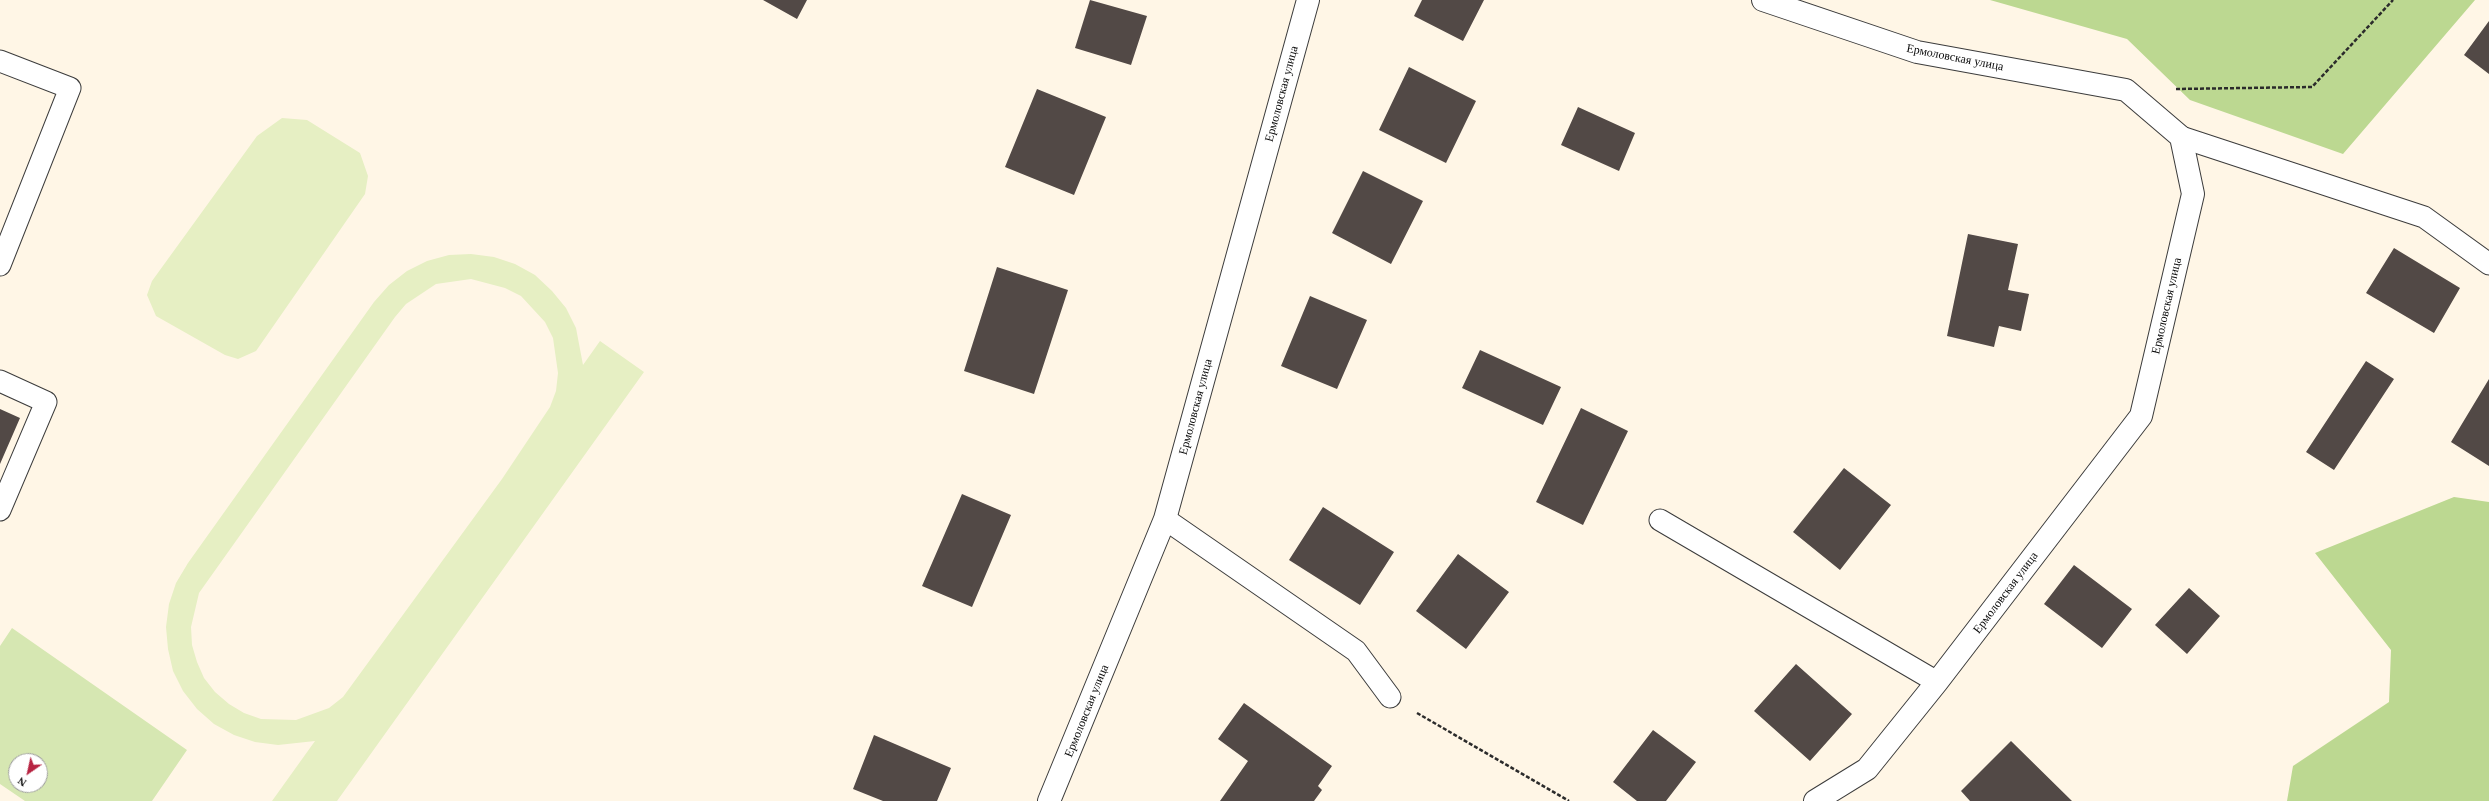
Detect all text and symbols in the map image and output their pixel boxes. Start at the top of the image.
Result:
street label: Ермоловская улица [1905,42,2005,74]
street label: Ермоловская улица [1262,45,1302,143]
street label: Ермоловская улица [2149,256,2185,356]
street label: Ермоловская улица [1176,358,1216,456]
street label: Ермоловская улица [1971,549,2041,637]
street label: Ермоловская улица [1062,663,1112,759]
north arrow [8,753,48,793]
text: N [15,775,29,789]

